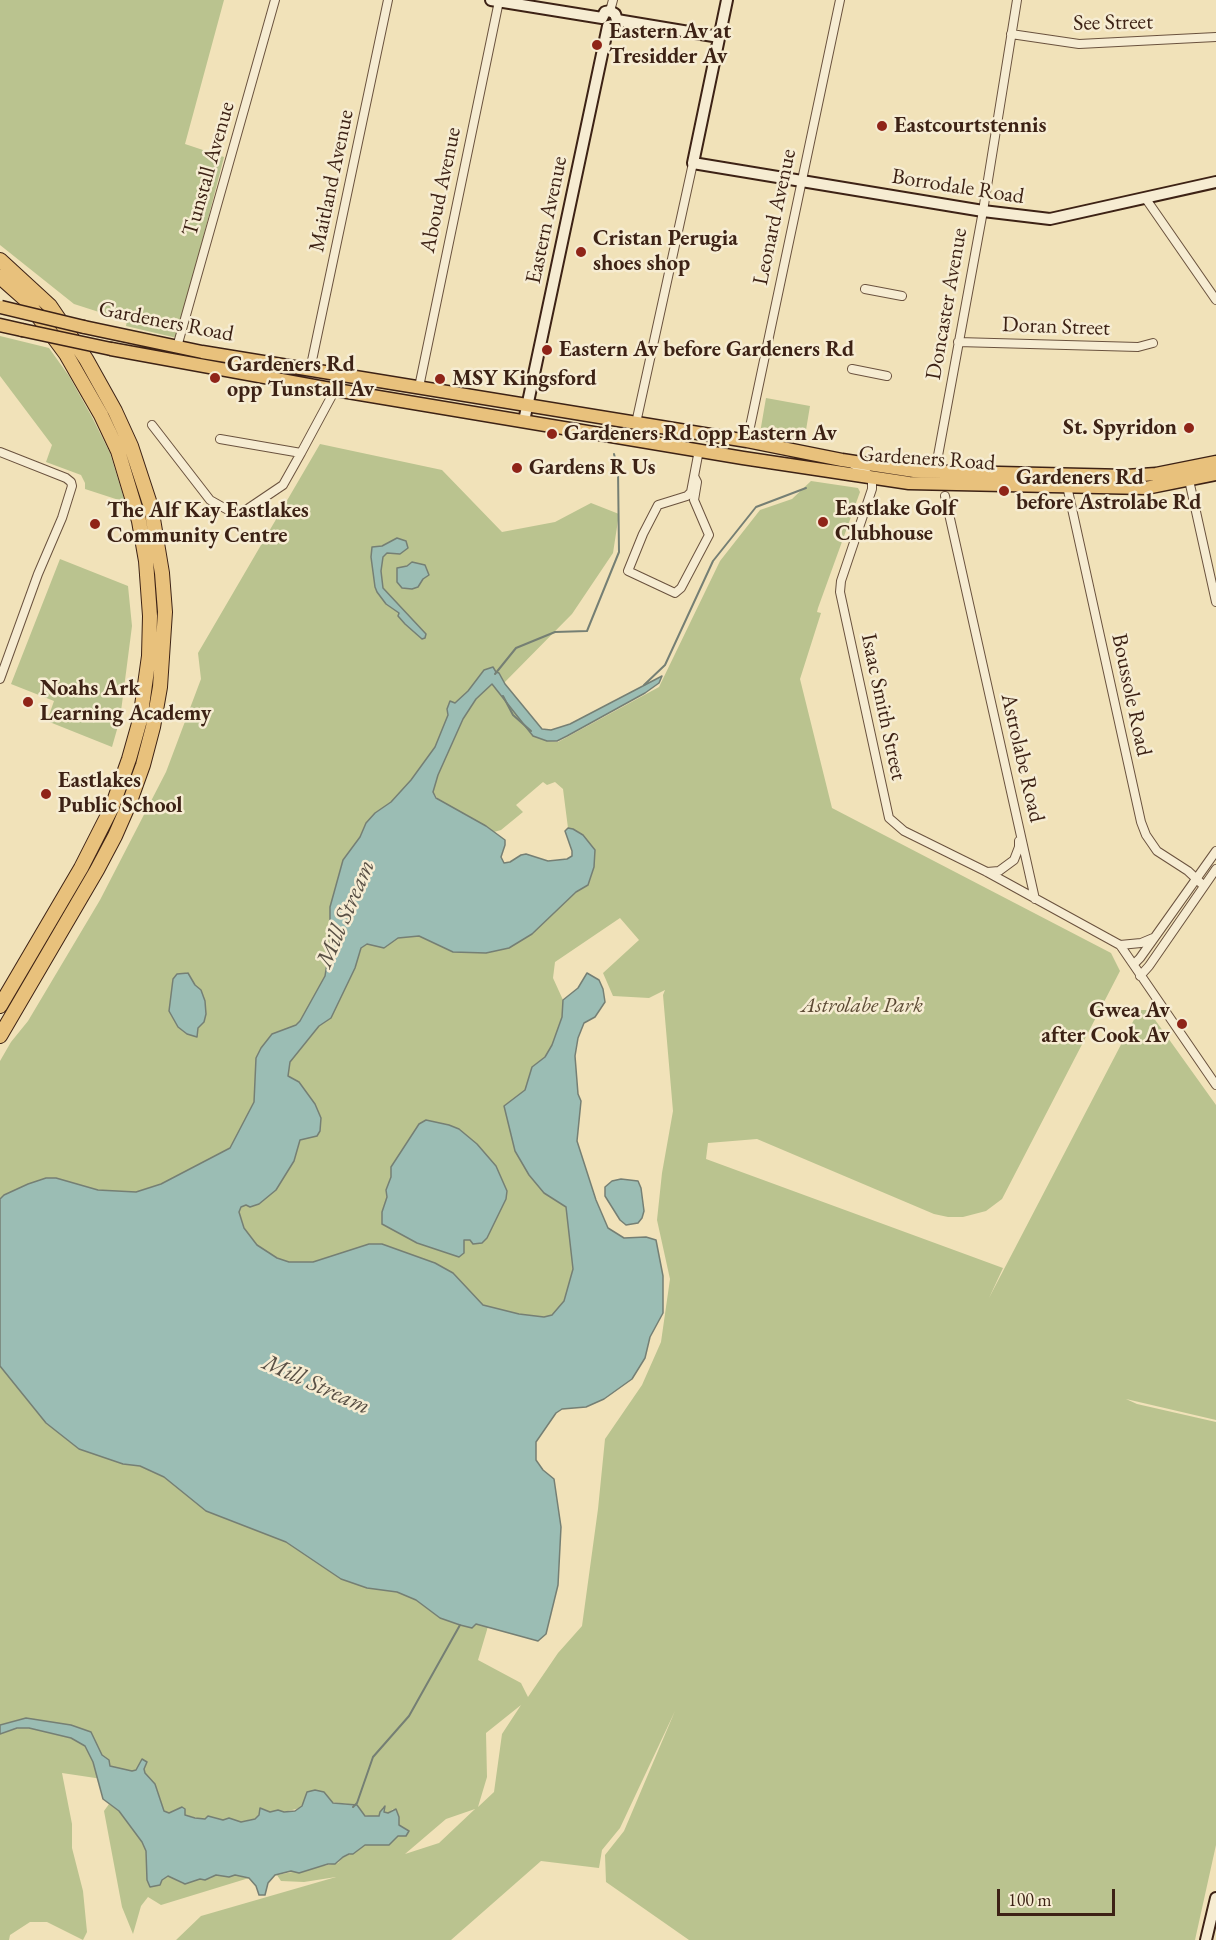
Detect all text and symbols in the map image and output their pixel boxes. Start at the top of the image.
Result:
street label: See Street [1073,9,1153,37]
place label: Eastern Av at Tresidder Av [609,19,731,70]
marker: Eastern Av at Tresidder Av [590,38,604,52]
street label: Tunstall Avenue [177,99,241,239]
street label: Maitland Avenue [304,107,360,255]
place label: Eastcourtstennis [894,113,1047,139]
marker: Eastcourtstennis [875,119,889,133]
street label: Aboud Avenue [415,125,467,255]
street label: Leonard Avenue [748,147,802,287]
street label: Eastern Avenue [521,154,573,286]
street label: Borrodale Road [890,164,1026,210]
place label: Cristan Perugia shoes shop [593,226,738,278]
street label: Doncaster Avenue [921,226,973,382]
marker: Cristan Perugia shoes shop [574,245,588,259]
street label: Gardeners Road [96,296,236,348]
street label: Doran Street [1002,312,1110,342]
place label: Eastern Av before Gardeners Rd [559,337,854,363]
marker: Eastern Av before Gardeners Rd [540,343,554,357]
place label: Gardeners Rd opp Tunstall Av [227,352,374,404]
place label: MSY Kingsford [452,366,597,392]
marker: Gardeners Rd opp Tunstall Av [208,371,222,385]
marker: MSY Kingsford [433,372,447,386]
place label: St. Spyridon [1063,415,1177,441]
place label: Gardeners Rd opp Eastern Av [564,421,837,447]
marker: St. Spyridon [1182,421,1196,435]
marker: Gardeners Rd opp Eastern Av [545,427,559,441]
street label: Gardeners Road [858,441,996,477]
place label: Gardens R Us [529,455,655,481]
marker: Gardens R Us [510,461,524,475]
place label: Gardeners Rd before Astrolabe Rd [1016,465,1201,516]
marker: Gardeners Rd before Astrolabe Rd [997,484,1011,498]
place label: Eastlake Golf Clubhouse [835,496,956,548]
place label: The Alf Kay Eastlakes Community Centre [107,498,309,550]
marker: Eastlake Golf Clubhouse [816,515,830,529]
marker: The Alf Kay Eastlakes Community Centre [88,517,102,531]
street label: Isaac Smith Street [855,631,911,783]
street label: Boussole Road [1105,631,1157,759]
place label: Noahs Ark Learning Academy [40,676,211,728]
street label: Astrolabe Road [994,691,1050,825]
marker: Noahs Ark Learning Academy [21,695,35,709]
place label: Eastlakes Public School [58,768,182,819]
marker: Eastlakes Public School [39,787,53,801]
water label: Mill Stream [310,856,382,972]
park label: Astrolabe Park [801,993,923,1019]
place label: Gwea Av after Cook Av [1041,998,1170,1050]
marker: Gwea Av after Cook Av [1175,1017,1189,1031]
water label: Mill Stream [258,1349,374,1421]
scale bar [1000,1877,1118,1915]
text: 100 m [1008,1888,1052,1911]

